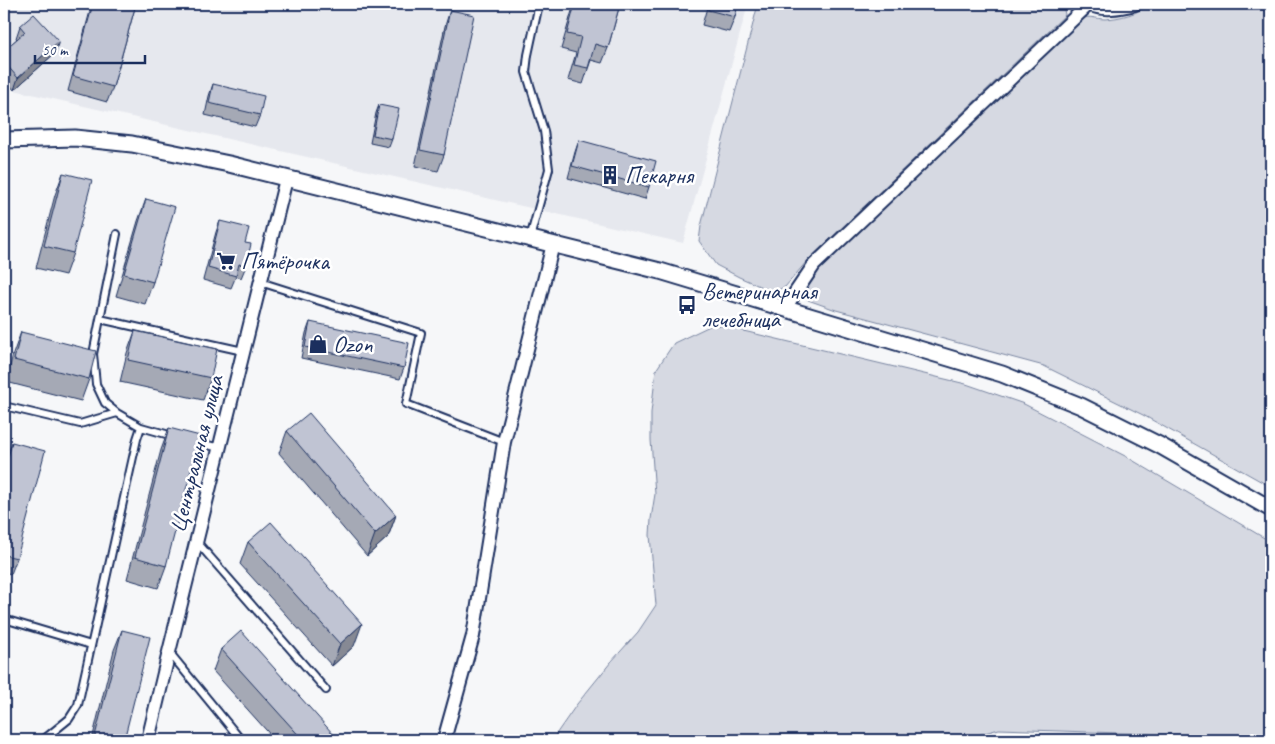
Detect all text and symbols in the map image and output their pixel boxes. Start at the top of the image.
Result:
scale bar [35,32,145,64]
text: 50 m [42,41,69,60]
place label: Пекарня [625,160,695,190]
building icon: Пекарня [599,164,621,186]
place label: Пятёрочка [241,246,330,276]
supermarket icon: Пятёрочка [215,250,237,272]
place label: Ветеринарная лечебница [702,276,818,334]
bus stop icon: Ветеринарная лечебница [676,294,698,316]
place label: Ozon [333,329,373,359]
shop icon: Ozon [307,333,329,355]
street label: Центральная улица [162,371,230,536]

